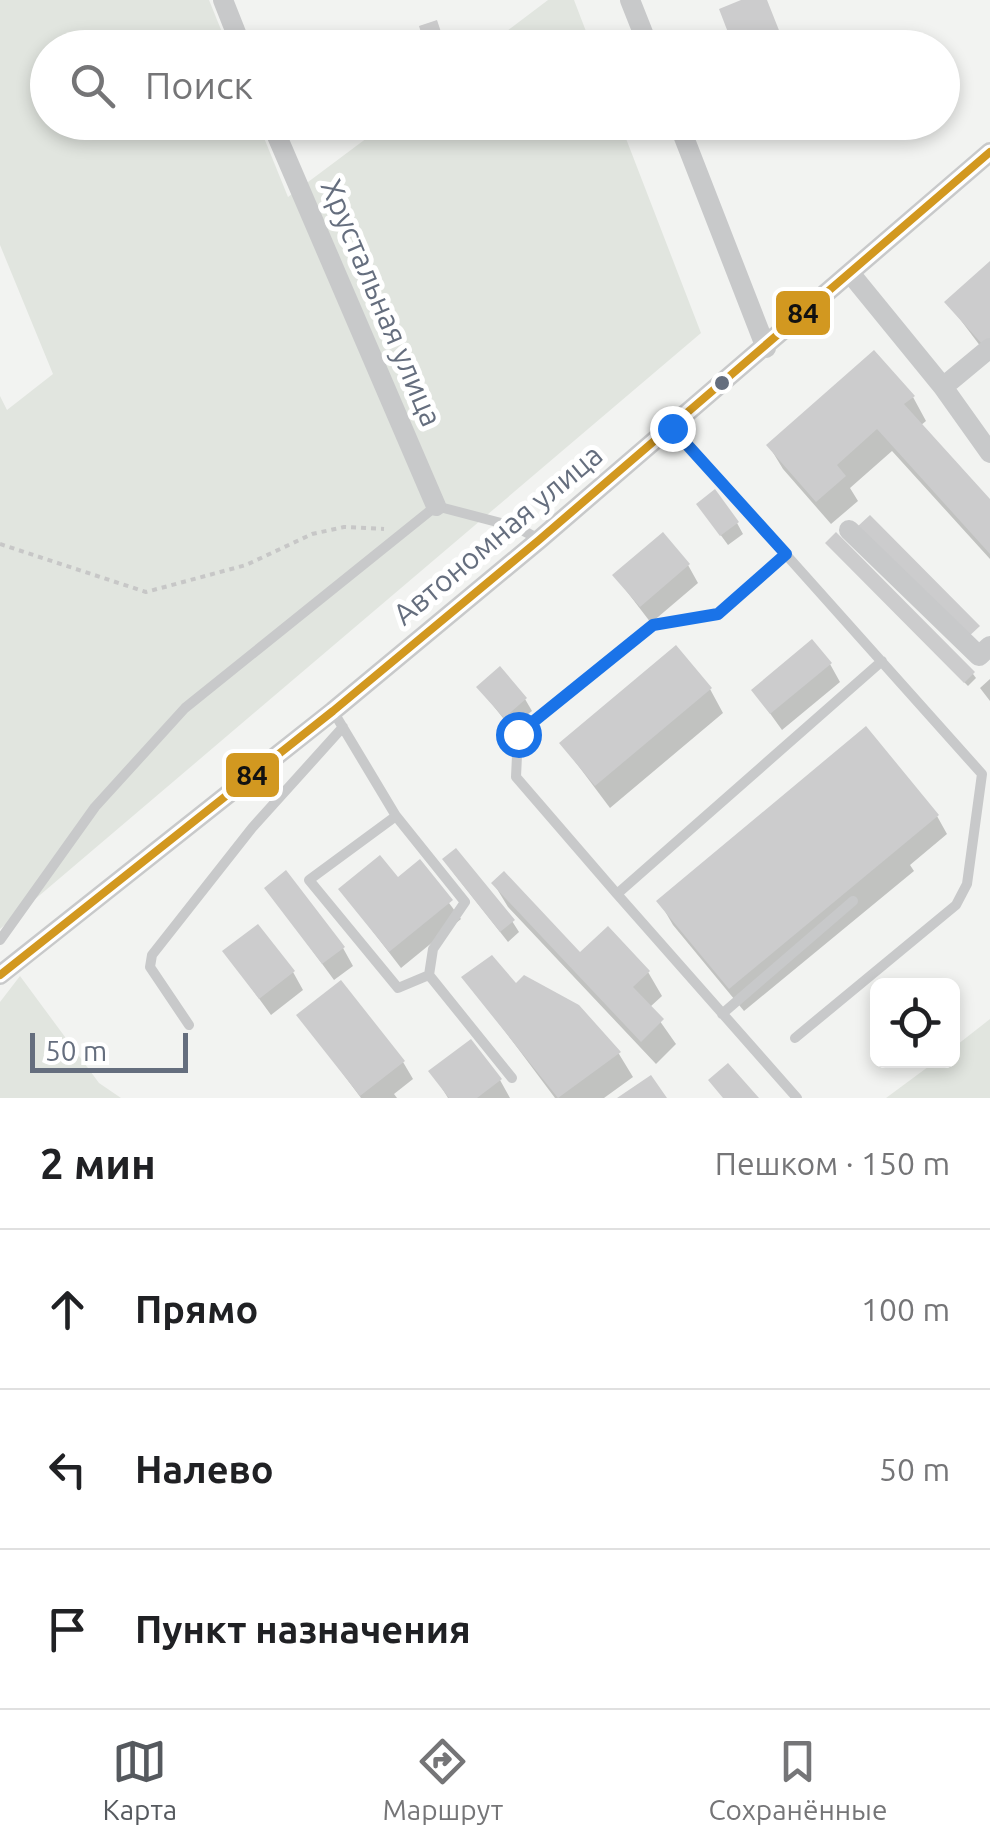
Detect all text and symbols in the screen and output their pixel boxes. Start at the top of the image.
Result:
search box [30,30,960,140]
icon: search [65,58,120,113]
text: Поиск [145,64,253,106]
street label: Хрустальная улица [315,174,449,431]
line badge: 84 [774,289,832,337]
text: 84 [787,297,819,328]
unlabelled marker [712,373,732,393]
route end [650,406,696,452]
street label: Автономная улица [386,437,609,631]
route start [496,712,542,758]
line badge: 84 [224,751,281,799]
text: 84 [236,759,268,790]
map controls [870,978,960,1068]
button: locate [870,978,960,1068]
scale bar [30,1028,188,1072]
text: 50 m [45,1035,107,1066]
text: 2 мин [40,1140,156,1187]
text: Пешком · 150 m [715,1145,950,1181]
icon: ahead [40,1282,95,1337]
text: Прямо [135,1288,258,1330]
text: 100 m [861,1291,950,1327]
icon: left [40,1442,95,1497]
text: Налево [135,1448,274,1490]
text: 50 m [879,1451,950,1487]
icon: arrive [40,1602,95,1657]
text: Пункт назначения [135,1608,471,1650]
tab: Карта [103,1734,177,1825]
tab: Маршрут [382,1734,503,1825]
tab: Сохранённые [708,1734,887,1825]

